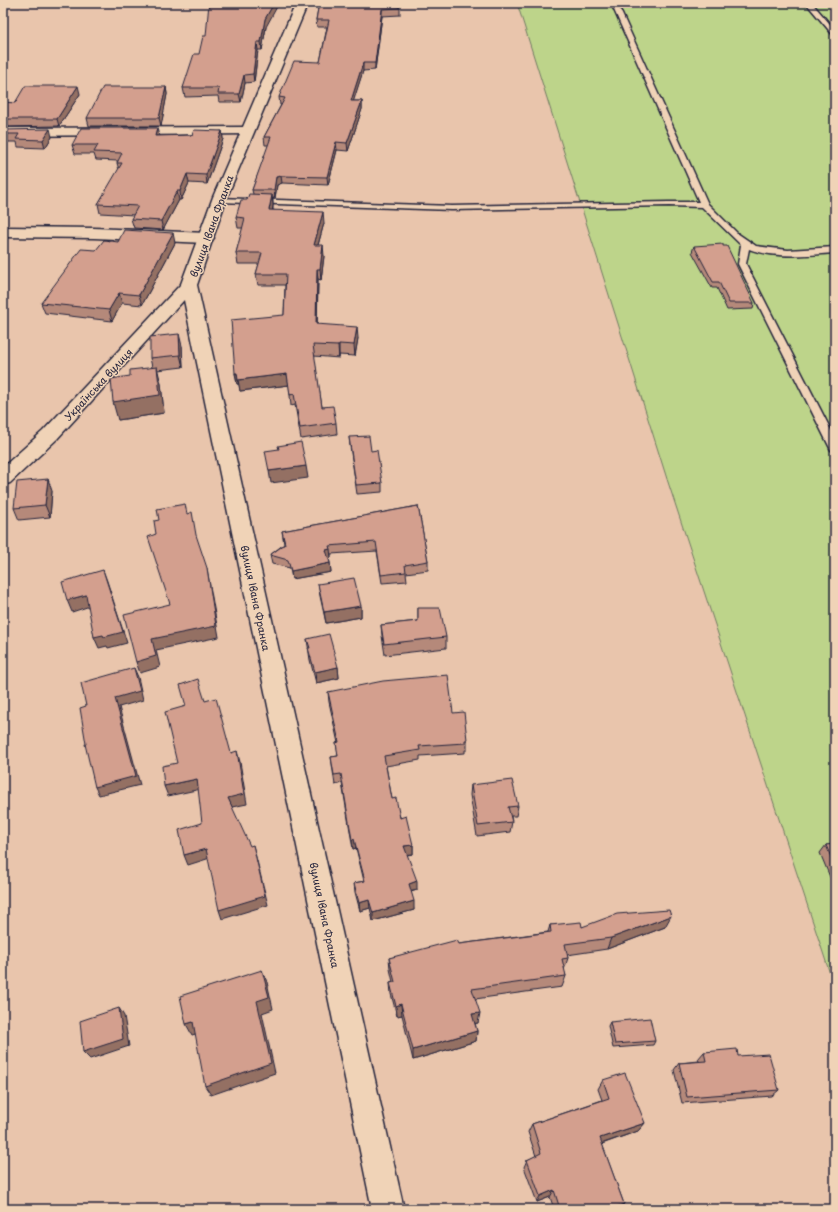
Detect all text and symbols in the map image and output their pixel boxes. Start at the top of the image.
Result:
street label: вулиця Івана Франка [186,172,237,279]
street label: Українська вулиця [60,345,136,423]
street label: вулиця Івана Франка [237,544,275,653]
street label: вулиця Івана Франка [306,861,344,970]

